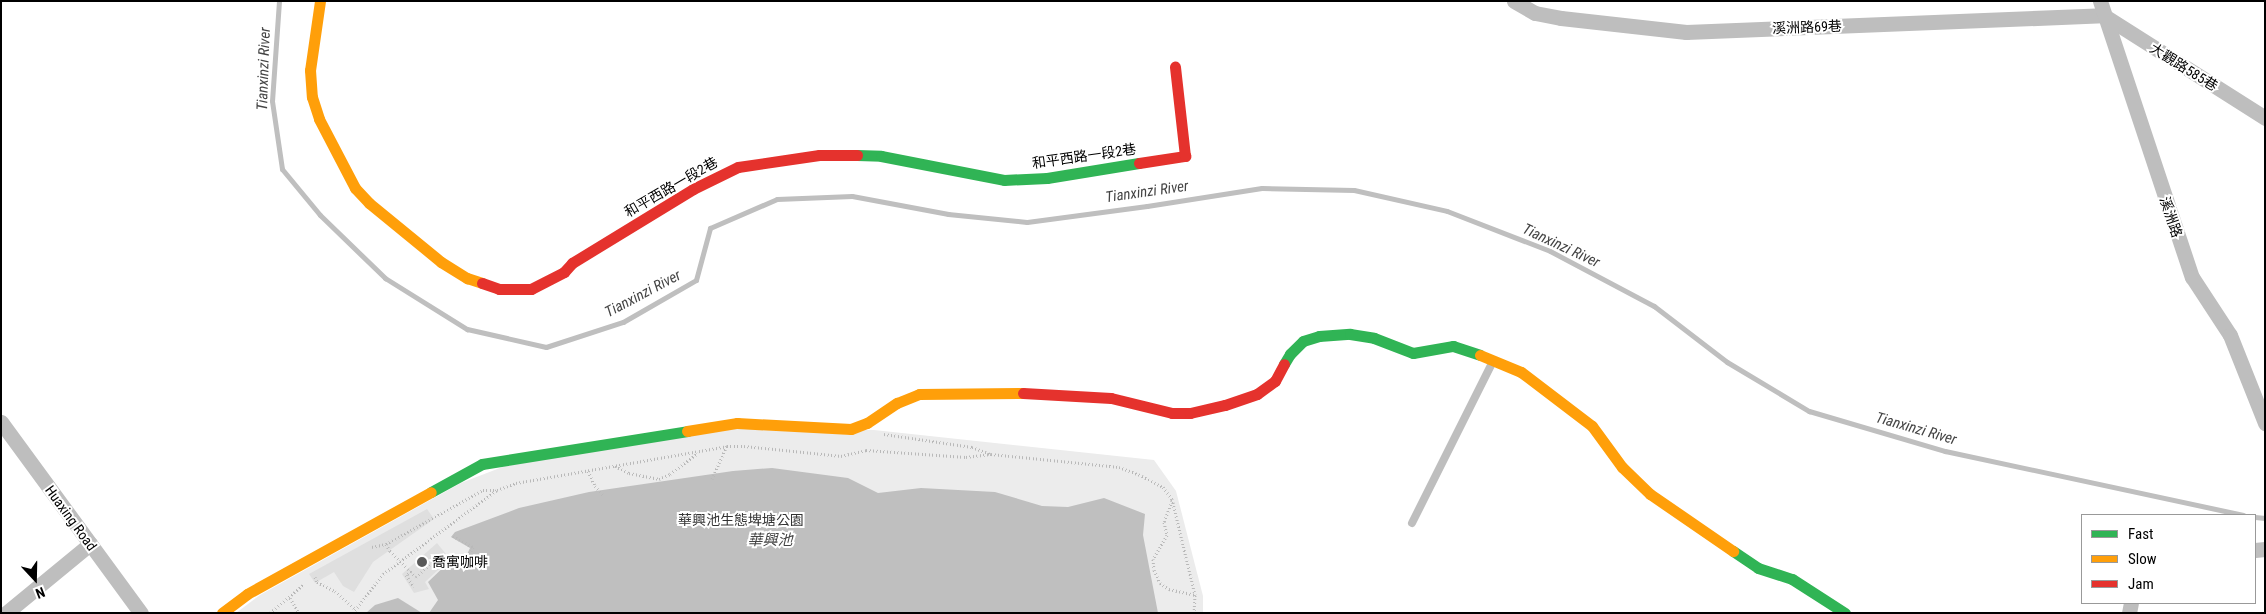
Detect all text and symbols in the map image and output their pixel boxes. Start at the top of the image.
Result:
street label: 溪洲路69巷 [1772,17,1842,37]
water label: Tianxinzi River [254,27,274,111]
street label: 大觀路585巷 [2147,40,2221,94]
street label: 和平西路一段2巷 [1031,140,1137,172]
street label: 和平西路一段2巷 [621,153,721,221]
water label: Tianxinzi River [1105,177,1189,207]
street label: 溪洲路 [2156,194,2186,240]
water label: Tianxinzi River [1519,220,1603,272]
water label: Tianxinzi River [602,267,684,321]
water label: Tianxinzi River [1873,409,1959,449]
street label: Huaxing Road [42,482,100,554]
park label: 華興池生態埤塘公園 [678,512,804,528]
legend [2081,514,2256,604]
text: Fast [2128,525,2153,543]
water label: 華興池 [748,532,792,550]
text: Slow [2128,550,2157,568]
north arrow [10,554,60,604]
place label: 喬寓咖啡 [432,554,488,570]
marker: 喬寓咖啡 [416,556,428,568]
text: Jam [2128,575,2154,593]
text: N [34,584,47,602]

